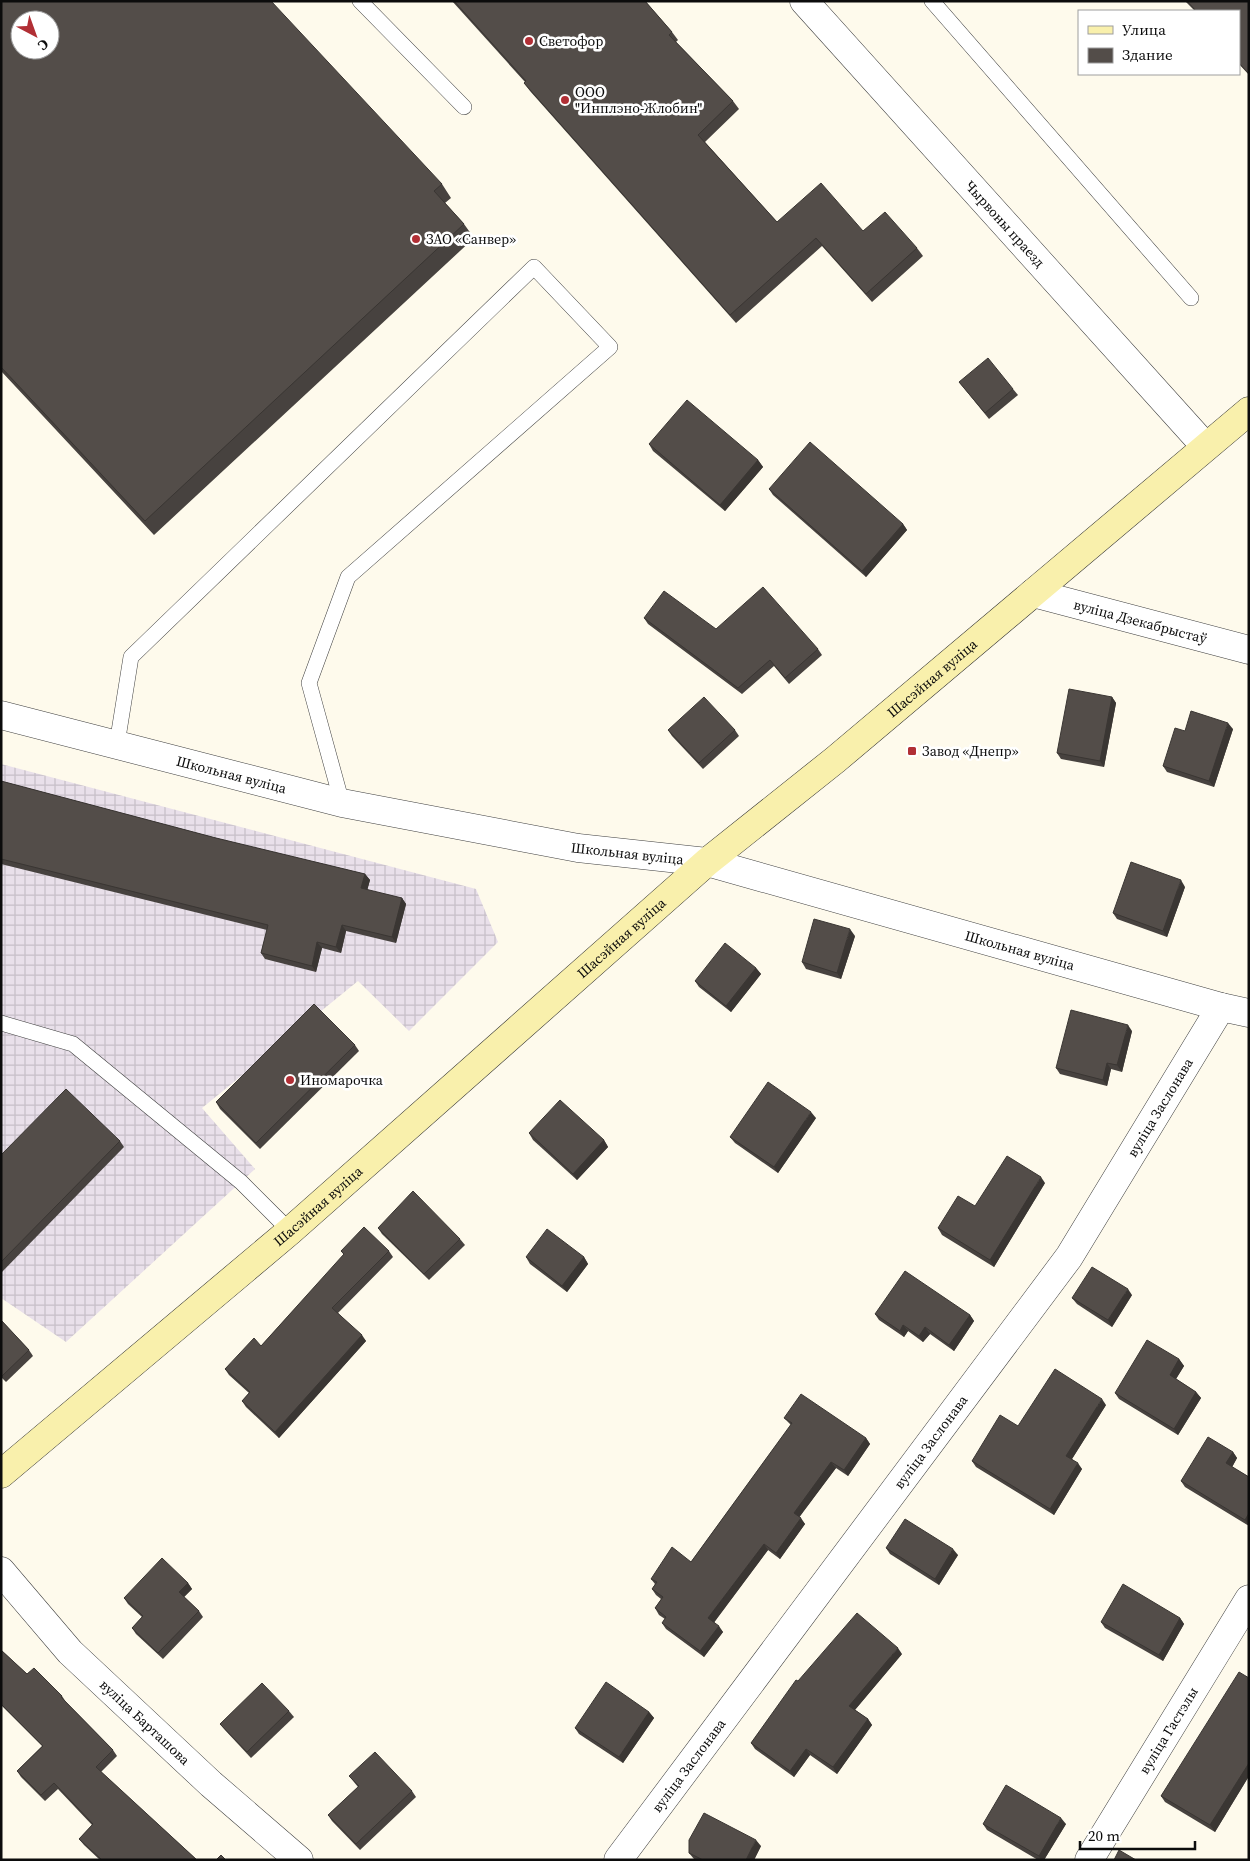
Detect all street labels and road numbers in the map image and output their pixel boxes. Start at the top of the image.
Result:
street label: Чырвоны праезд [960,176,1049,272]
street label: вуліца Дзекабрыстаў [1071,594,1210,649]
street label: Шасэйная вуліца [883,634,982,722]
street label: Школьная вуліца [174,751,290,799]
street label: Школьная вуліца [570,837,685,869]
street label: Шасэйная вуліца [573,892,671,983]
street label: Школьная вуліца [963,925,1078,975]
street label: вуліца Заслонава [1122,1053,1198,1161]
street label: Шасэйная вуліца [269,1161,367,1251]
street label: вуліца Заслонава [889,1390,973,1493]
street label: вуліца Барташова [95,1675,195,1770]
street label: вуліца Гастэлы [1134,1683,1203,1778]
street label: вуліца Заслонава [647,1714,731,1817]

